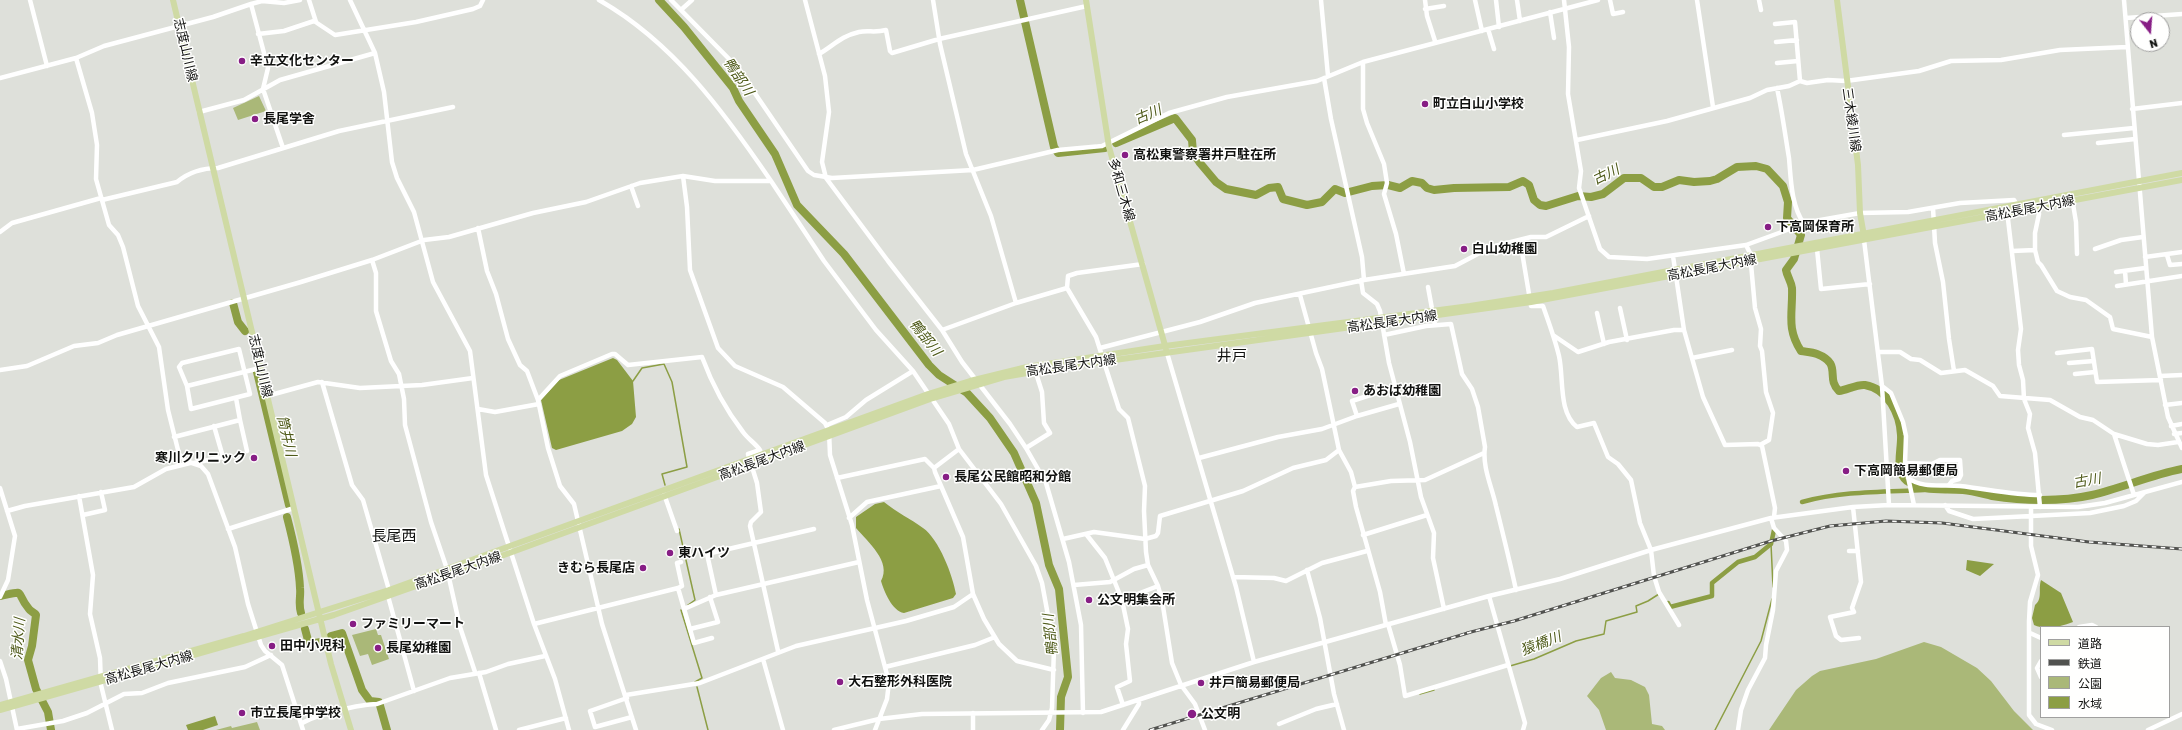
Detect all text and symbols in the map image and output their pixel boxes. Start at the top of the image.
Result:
north arrow [2130,12,2170,52]
street label: 志度山川線 [170,17,200,83]
text: N [2148,36,2159,50]
place label: 辛立文化センター [250,53,354,69]
water label: 鴨部川 [719,55,757,99]
marker: 辛立文化センター [237,56,247,66]
street label: 三木綾川線 [1839,87,1863,153]
place label: 町立白山小学校 [1433,96,1524,112]
marker: 町立白山小学校 [1420,99,1430,109]
water label: 古川 [1132,102,1164,128]
place label: 長尾学舎 [263,111,315,127]
marker: 長尾学舎 [250,114,260,124]
place label: 高松東警察署井戸駐在所 [1133,147,1276,163]
marker: 高松東警察署井戸駐在所 [1120,150,1130,160]
street label: 多和三木線 [1105,157,1137,223]
water label: 古川 [1590,161,1622,189]
street label: 高松長尾大内線 [1984,193,2076,225]
place label: 下高岡保育所 [1776,219,1854,235]
marker: 下高岡保育所 [1763,222,1773,232]
place label: 白山幼稚園 [1472,241,1537,257]
marker: 白山幼稚園 [1459,244,1469,254]
street label: 高松長尾大内線 [1666,252,1758,284]
street label: 高松長尾大内線 [1346,308,1438,336]
water label: 鴨部川 [905,316,945,360]
street label: 志度山川線 [245,333,275,399]
district label: 井戸 [1217,348,1247,366]
street label: 高松長尾大内線 [1025,352,1117,380]
place label: あおば幼稚園 [1363,383,1441,399]
marker: あおば幼稚園 [1350,386,1360,396]
water label: 筒井川 [273,414,299,458]
street label: 高松長尾大内線 [717,438,807,484]
place label: 寒川クリニック [155,450,246,466]
marker: 寒川クリニック [249,453,259,463]
place label: 下高岡簡易郵便局 [1854,463,1958,479]
marker: 下高岡簡易郵便局 [1841,466,1851,476]
place label: 長尾公民館昭和分館 [954,469,1071,485]
water label: 古川 [2072,470,2102,492]
marker: 長尾公民館昭和分館 [941,472,951,482]
district label: 長尾西 [372,528,416,546]
place label: 東ハイツ [678,545,730,561]
marker: 東ハイツ [665,548,675,558]
street label: 高松長尾大内線 [412,549,504,593]
place label: きむら長尾店 [557,560,635,576]
marker: きむら長尾店 [638,563,648,573]
place label: 公文明集会所 [1097,592,1175,608]
marker: 公文明集会所 [1084,595,1094,605]
water label: 鴨部川 [1040,613,1062,657]
place label: ファミリーマート [361,616,465,632]
water label: 清水川 [9,617,29,661]
marker: ファミリーマート [348,619,358,629]
legend [2040,626,2170,718]
water label: 猿橋川 [1518,629,1564,659]
text: 道路 [2078,637,2102,651]
place label: 田中小児科 [280,638,345,654]
place label: 長尾幼稚園 [386,640,451,656]
marker: 田中小児科 [267,641,277,651]
marker: 長尾幼稚園 [373,643,383,653]
street label: 高松長尾大内線 [103,648,195,688]
text: 鉄道 [2078,657,2102,671]
place label: 大石整形外科医院 [848,674,952,690]
place label: 井戸簡易郵便局 [1209,675,1300,691]
marker: 大石整形外科医院 [835,677,845,687]
text: 公園 [2078,677,2102,691]
marker: 井戸簡易郵便局 [1196,678,1206,688]
text: 水域 [2078,697,2102,711]
place label: 市立長尾中学校 [250,705,341,721]
place label: 公文明 [1201,706,1240,722]
marker: 市立長尾中学校 [237,708,247,718]
marker: 公文明 [1186,708,1198,720]

